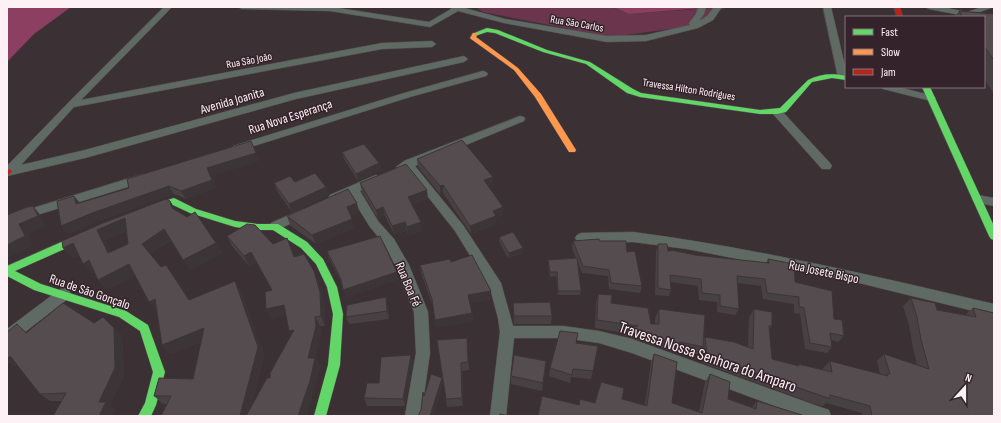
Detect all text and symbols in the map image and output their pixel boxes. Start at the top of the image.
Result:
street label: Rua São Carlos [549,12,605,35]
legend [845,16,985,88]
text: Fast [881,25,898,40]
text: Slow [881,45,900,60]
street label: Rua São João [225,50,274,71]
text: Jam [880,65,896,80]
street label: Travessa Hilton Rodrigues [642,76,736,103]
street label: Avenida Joanita [197,84,266,118]
street label: Rua Nova Esperança [246,96,334,138]
street label: Rua Josete Bispo [787,257,860,287]
street label: Rua Boa Fé [392,260,425,309]
street label: Rua de São Gonçalo [47,271,132,313]
street label: Travessa Nossa Senhora do Amparo [616,318,799,397]
north arrow [945,367,985,407]
text: N [963,371,974,385]

